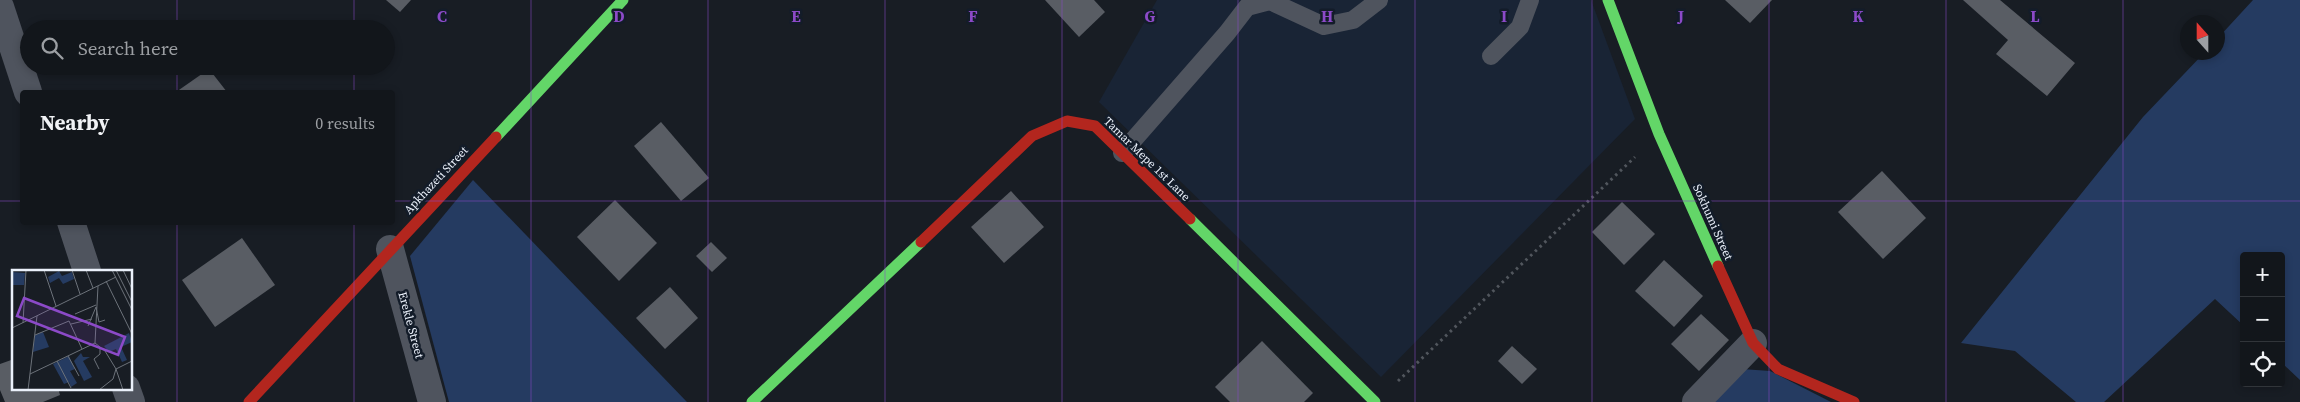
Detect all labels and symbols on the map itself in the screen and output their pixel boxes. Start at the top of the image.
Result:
text: C [437,5,447,27]
text: D [613,5,625,27]
text: E [791,5,801,27]
text: F [968,5,978,27]
text: G [1145,5,1156,27]
text: H [1321,5,1333,27]
text: I [1501,5,1507,27]
text: J [1677,5,1684,27]
text: K [1852,5,1864,27]
text: L [2030,5,2040,27]
north arrow [2180,15,2225,60]
street label: Tamar Mepe 1st Lane [1100,113,1194,205]
street label: Apkhazeti Street [400,143,472,217]
street label: Sokhumi Street [1689,182,1737,263]
inset map [12,270,132,390]
street label: Erekle Street [394,290,428,360]

